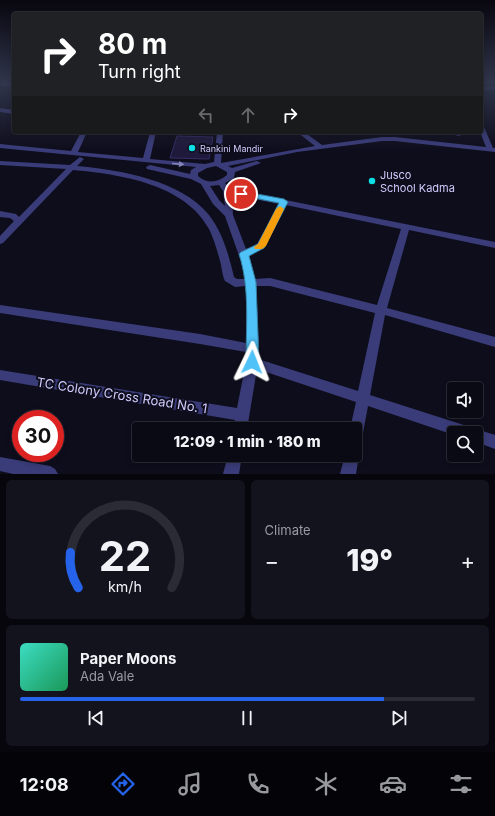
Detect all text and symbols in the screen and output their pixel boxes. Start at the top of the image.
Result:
text: 80 m [98,27,167,61]
icon: right [32,28,84,80]
text: Turn right [98,61,181,82]
icon: left [195,104,217,126]
icon: ahead [237,104,259,126]
icon: right [279,104,301,126]
marker: Rankini Mandir [187,143,197,153]
place label: Rankini Mandir [200,143,263,154]
one-way arrow [172,161,184,167]
place label: Jusco School Kadma [380,168,455,195]
marker: Jusco School Kadma [367,176,377,186]
pin [224,177,258,211]
icon: arrive [230,183,252,205]
position arrow [231,341,273,383]
street label: TC Colony Cross Road No. 1 [36,374,208,416]
map controls [447,382,483,462]
button: sound [447,382,483,418]
speed limit sign: 30 [12,410,64,462]
button: search [447,426,483,462]
text: 12:09 · 1 min · 180 m [173,432,321,451]
text: Climate [265,522,311,538]
text: 22 [99,530,151,580]
text: 19° [346,542,393,578]
text: − [265,548,279,574]
text: + [460,548,475,574]
text: km/h [108,577,142,594]
text: Paper Moons [80,649,176,668]
text: Ada Vale [80,668,134,684]
icon: previous [85,707,107,729]
icon: pause [236,707,258,729]
icon: next [388,707,410,729]
icon: directions [109,770,137,798]
icon: music [176,770,204,798]
icon: phone [244,770,272,798]
icon: climate [312,770,340,798]
icon: car [379,770,407,798]
icon: filters [447,770,475,798]
text: 12:08 [20,774,69,795]

